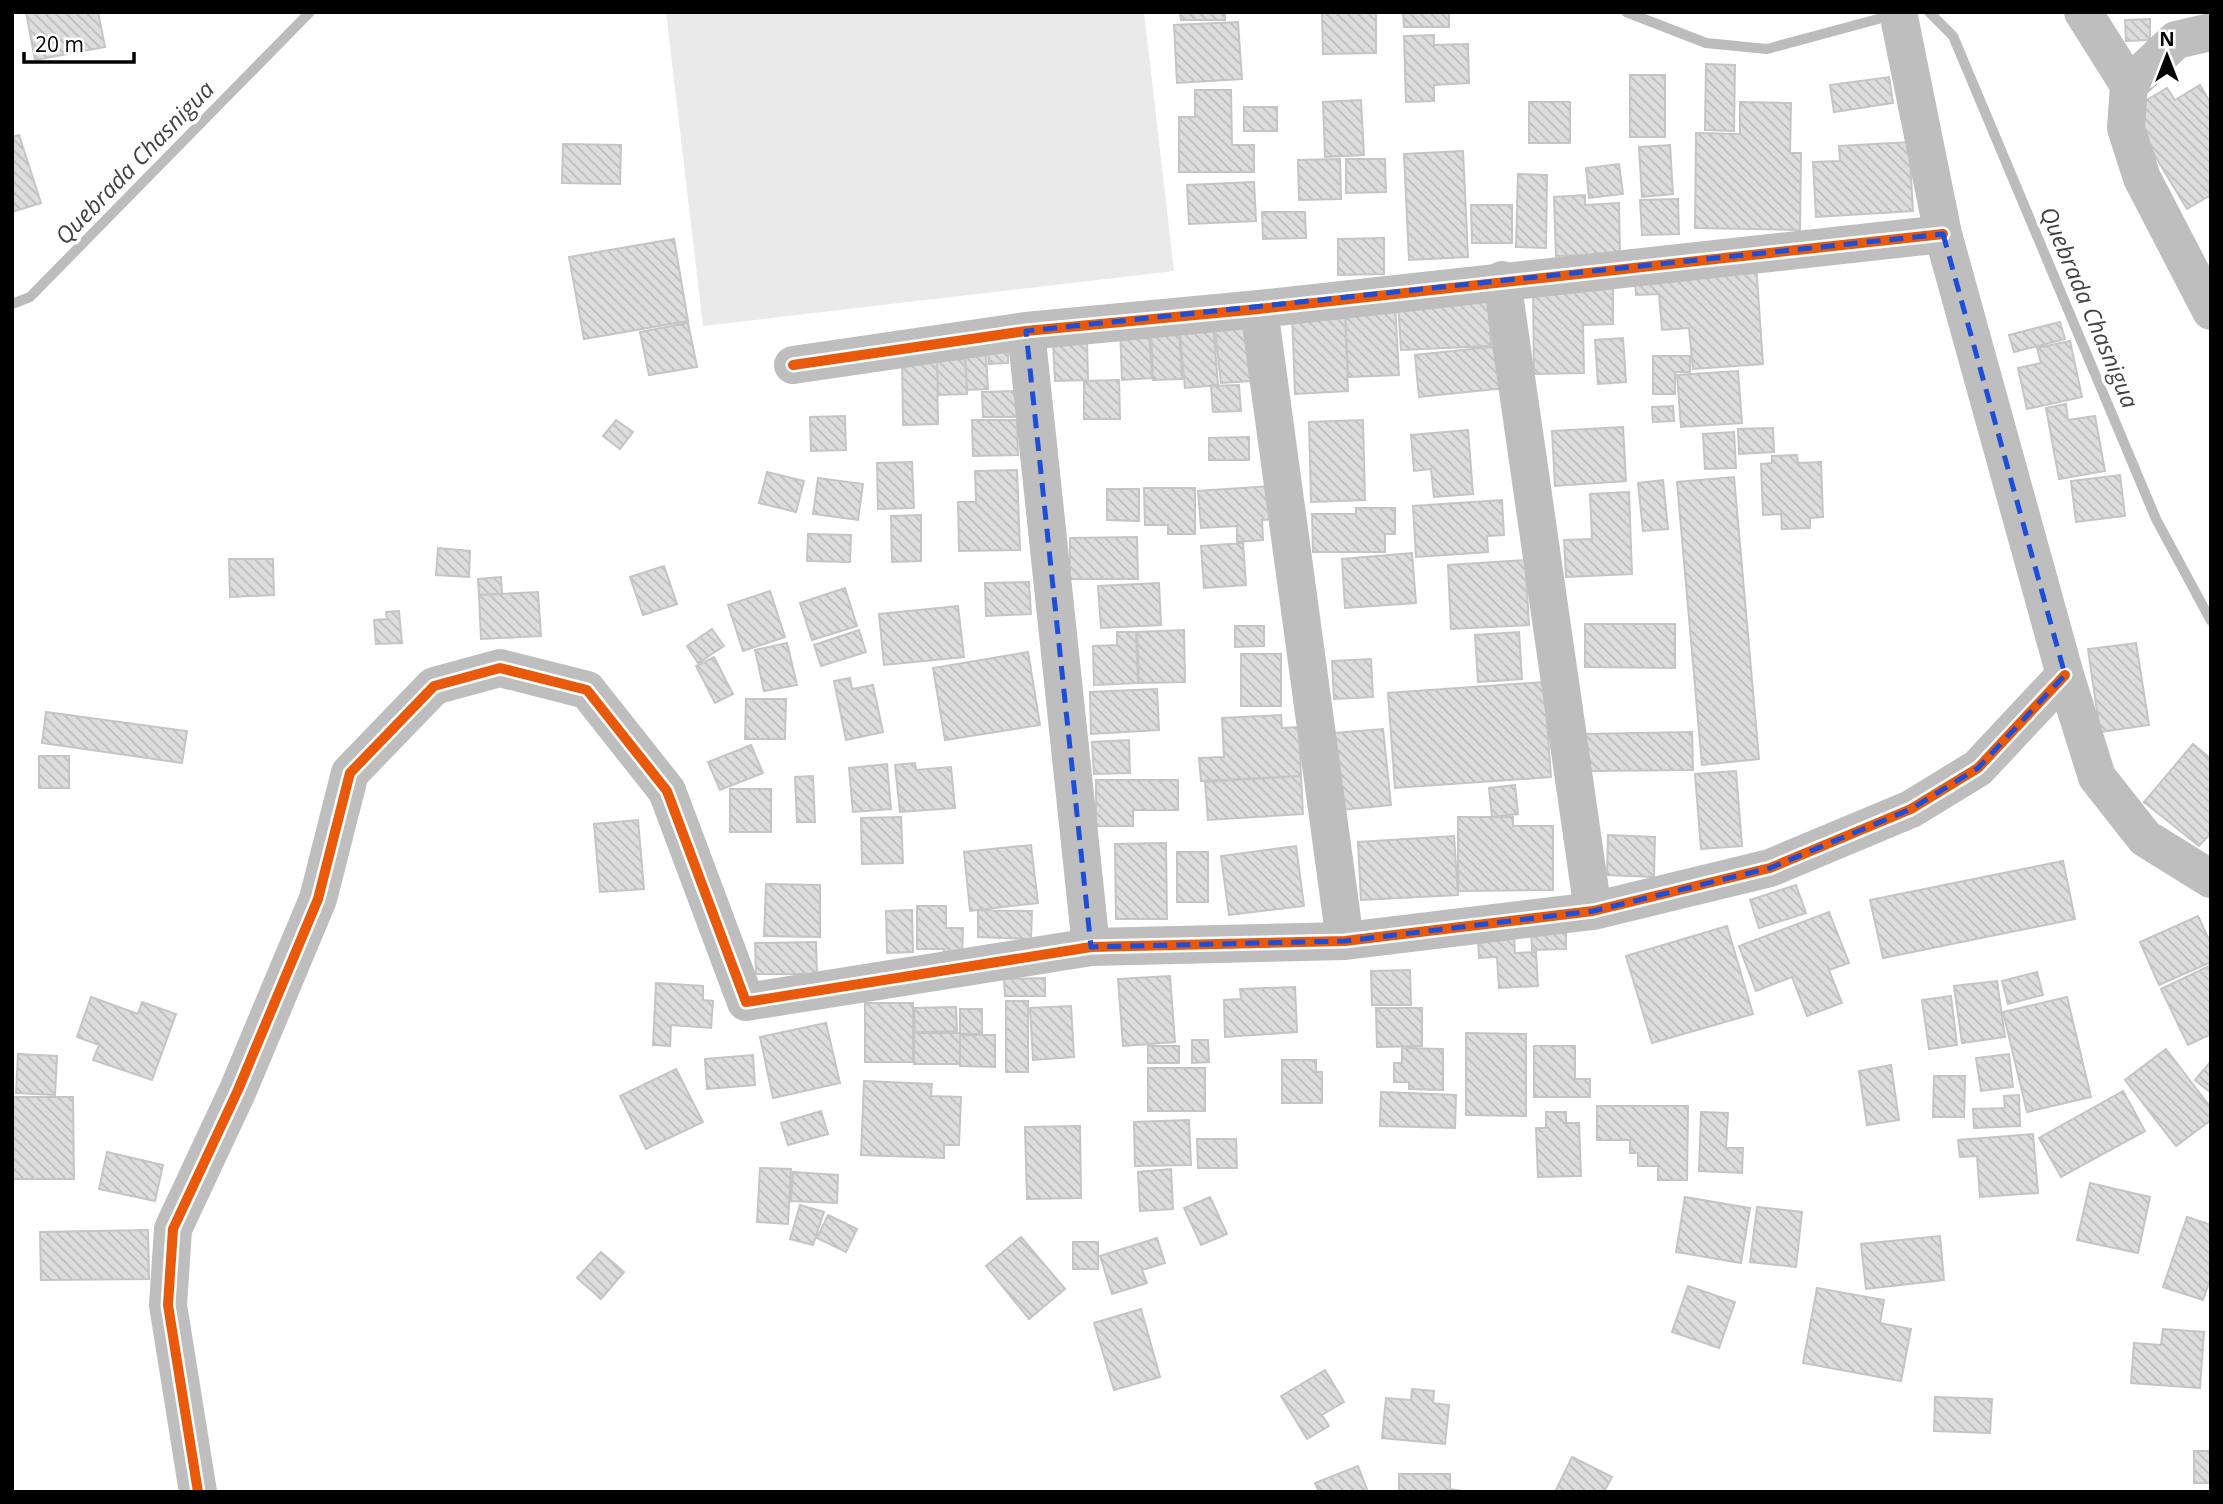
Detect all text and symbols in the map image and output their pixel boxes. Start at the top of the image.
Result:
scale bar [24,21,135,65]
north arrow [2132,21,2202,91]
text: N [2159,26,2175,52]
text: 20 m [35,30,84,58]
water label: Quebrada Chasnigua [48,73,220,251]
water label: Quebrada Chasnigua [2033,201,2147,413]

